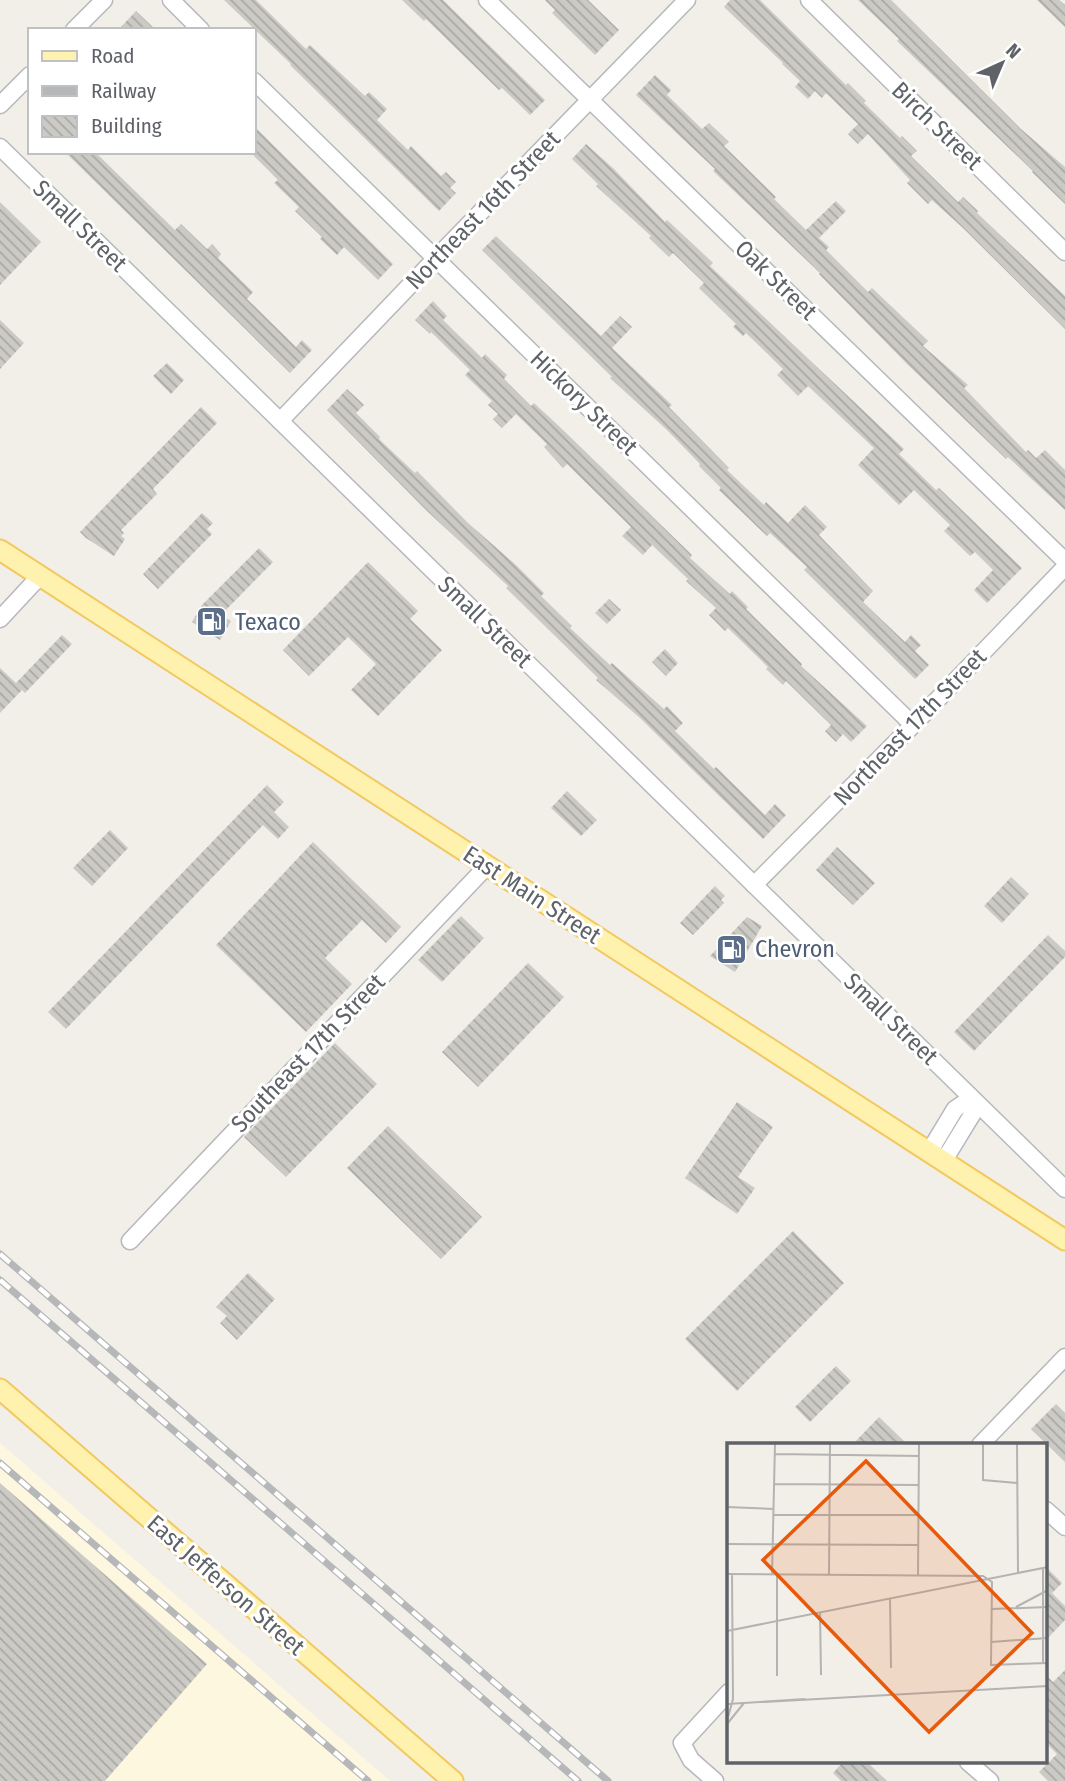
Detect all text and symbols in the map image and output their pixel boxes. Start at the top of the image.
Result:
legend [28,28,256,154]
north arrow [967,28,1037,98]
text: N [1001,39,1026,63]
text: Road [91,43,135,69]
street label: Birch Street [886,76,988,176]
text: Railway [91,78,157,104]
text: Building [91,113,162,139]
street label: Northeast 16th Street [400,125,566,295]
street label: Small Street [27,175,133,278]
street label: Oak Street [729,234,823,326]
street label: Hickory Street [525,345,644,461]
street label: Small Street [432,571,538,674]
fuel station icon: Texaco [195,605,229,639]
place label: Texaco [235,608,301,636]
street label: Northeast 17th Street [828,643,992,811]
street label: East Main Street [458,840,606,950]
fuel station icon: Chevron [715,932,749,966]
place label: Chevron [755,935,835,963]
street label: Southeast 17th Street [225,968,391,1138]
street label: Small Street [838,968,944,1071]
inset map [727,1443,1048,1764]
street label: East Jefferson Street [142,1509,310,1661]

